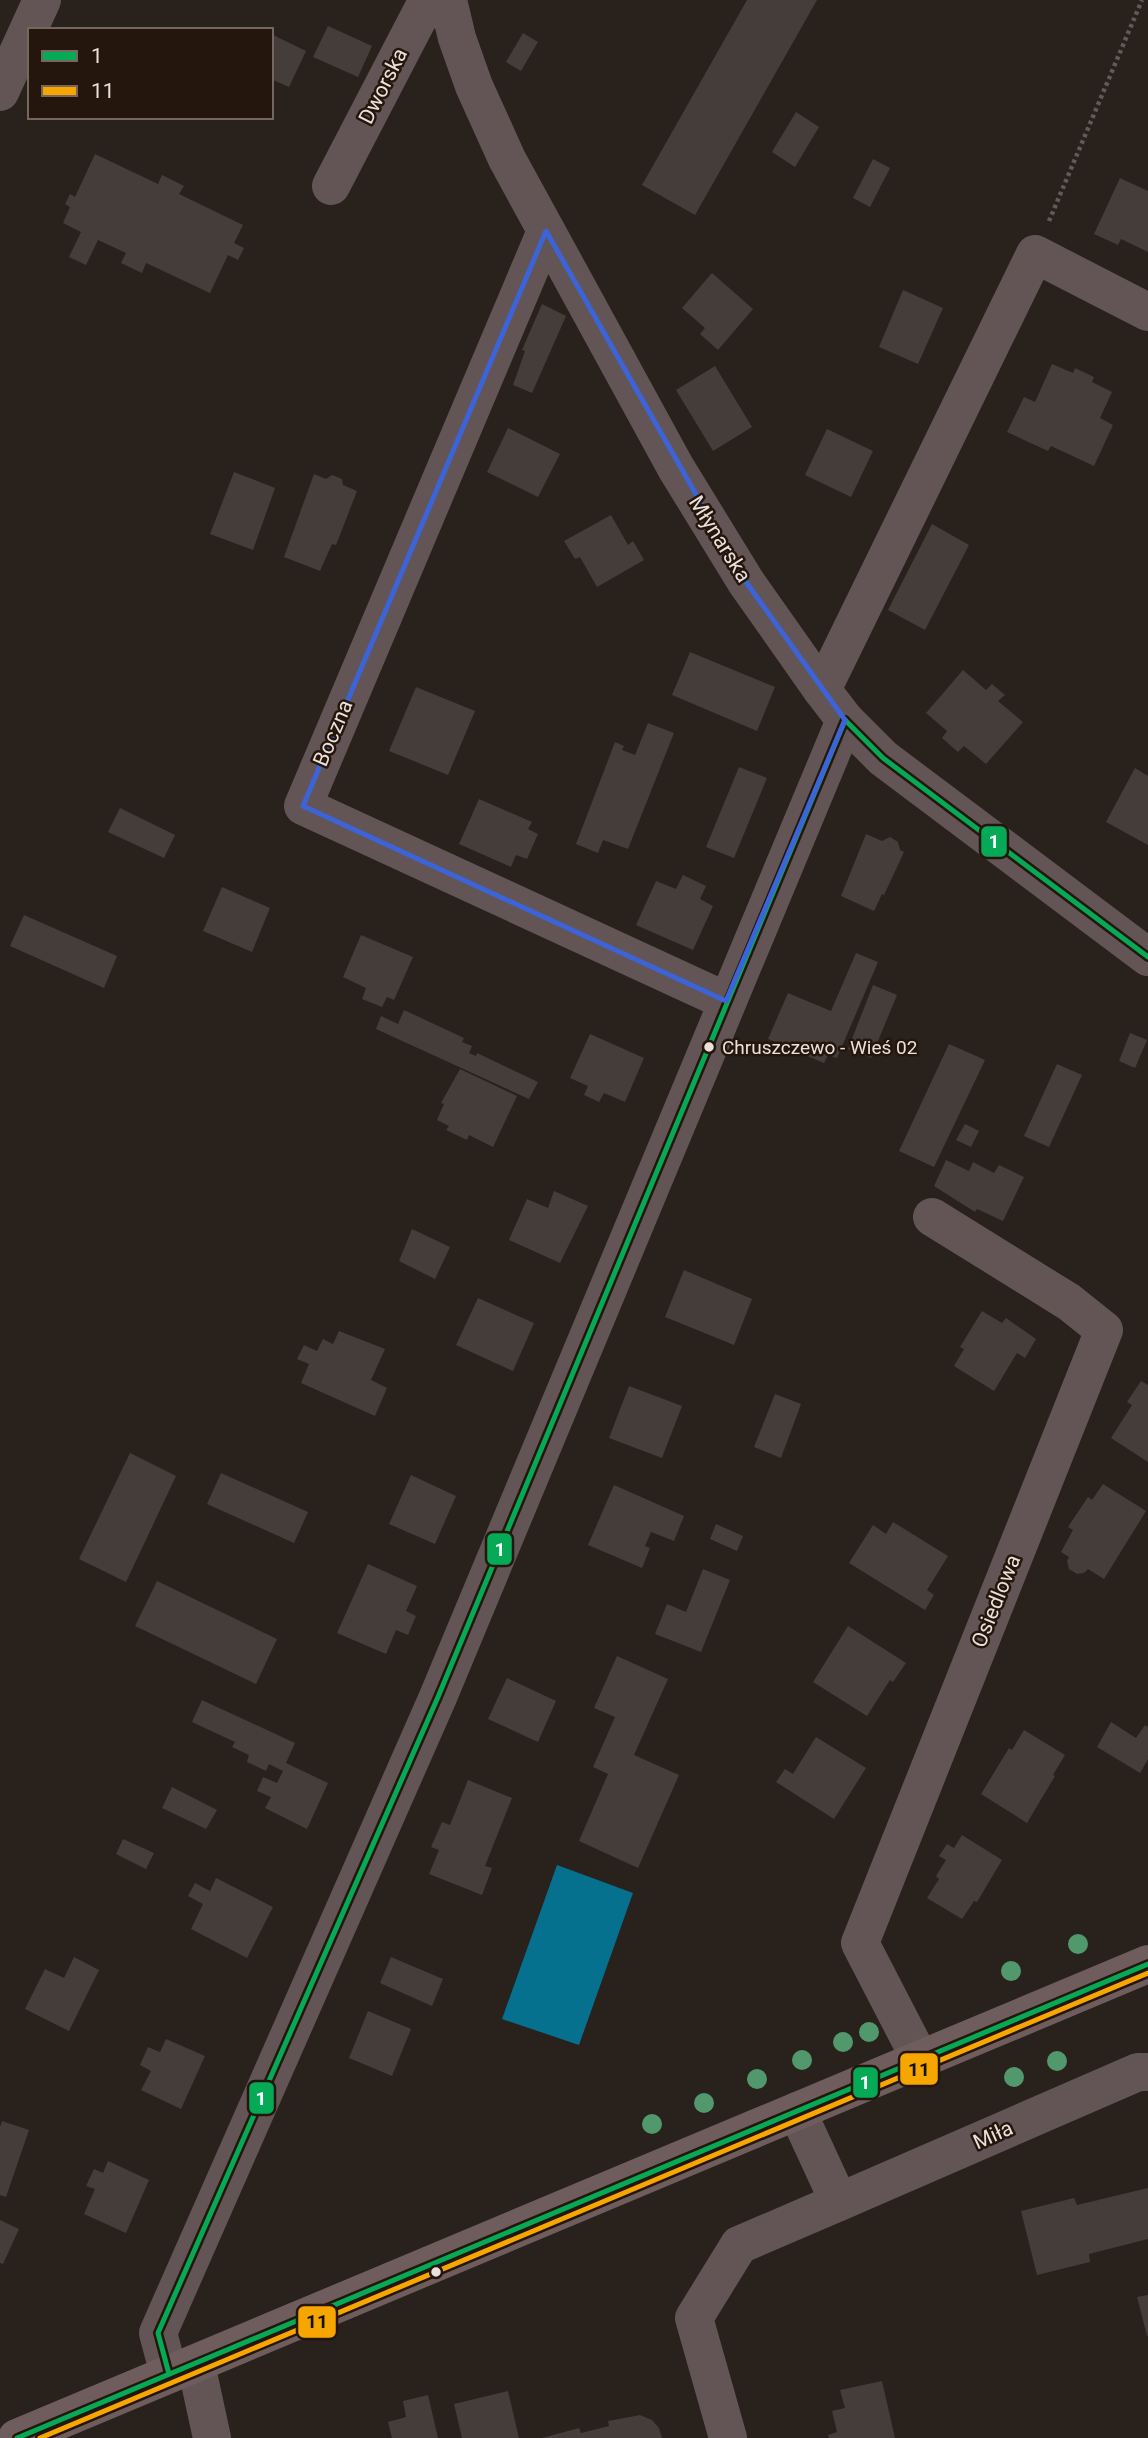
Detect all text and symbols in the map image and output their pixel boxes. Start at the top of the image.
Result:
legend [28,28,273,119]
text: 1 [91,44,103,68]
street label: Dworska [354,44,412,128]
text: 11 [91,79,115,103]
street label: Młynarska [684,492,756,586]
street label: Boczna [308,696,358,770]
line badge: 1 [980,825,1008,858]
text: 1 [989,830,999,853]
place label: Chruszczewo - Wieś 02 [722,1036,917,1059]
marker: Chruszczewo - Wieś 02 [702,1040,716,1054]
line badge: 1 [486,1532,513,1566]
text: 1 [495,1538,505,1561]
street label: Osiedlowa [967,1551,1025,1651]
line badge: 11 [899,2052,939,2086]
text: 11 [908,2058,930,2081]
line badge: 1 [852,2066,879,2099]
text: 1 [860,2071,870,2094]
line badge: 1 [248,2081,275,2115]
text: 1 [256,2087,266,2110]
street label: Miła [970,2116,1016,2154]
unlabelled marker [429,2265,443,2279]
line badge: 11 [297,2305,337,2339]
text: 11 [306,2310,328,2333]

